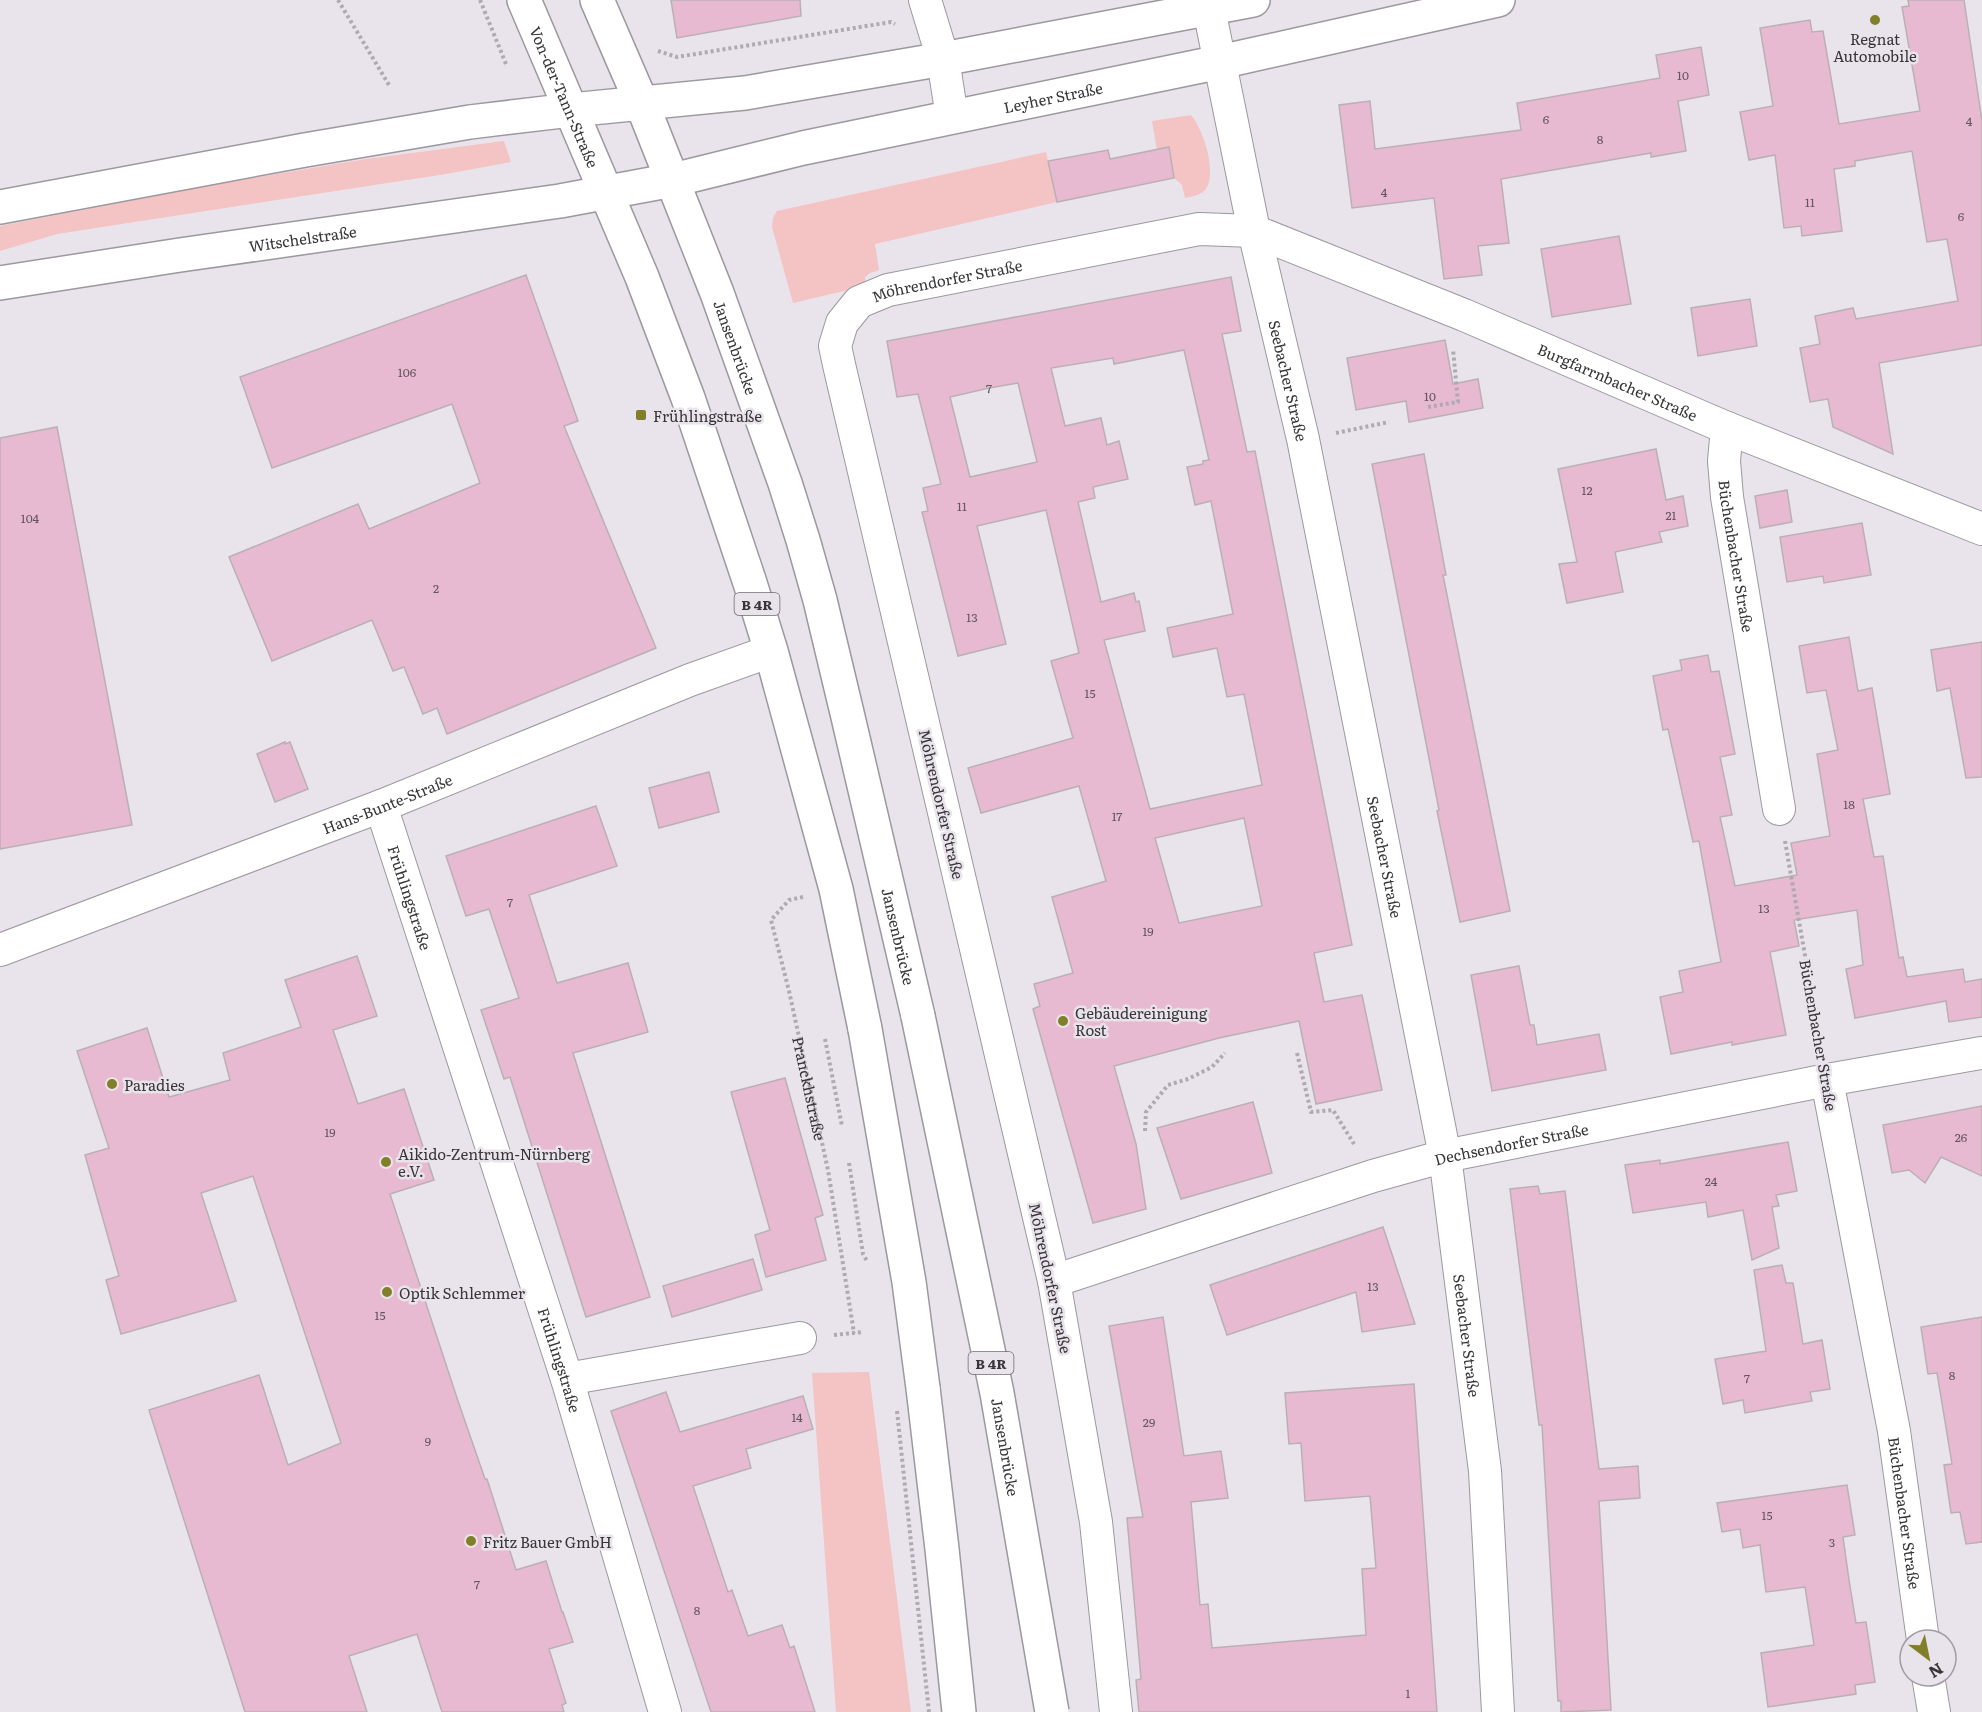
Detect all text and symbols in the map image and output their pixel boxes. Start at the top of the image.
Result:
marker: Regnat Automobile [1868,13,1882,27]
street label: Von-der-Tann-Straße [525,22,606,171]
place label: Regnat Automobile [1833,27,1917,67]
house number: 10 [1677,66,1689,84]
street label: Leyher Straße [1001,75,1105,118]
house number: 6 [1543,110,1550,128]
house number: 4 [1966,112,1973,130]
house number: 8 [1597,130,1604,148]
house number: 4 [1381,183,1388,201]
house number: 11 [1805,193,1815,211]
house number: 6 [1958,207,1965,225]
street label: Witschelstraße [247,219,358,257]
street label: Möhrendorfer Straße [868,252,1024,307]
street label: Jansenbrücke [709,296,764,398]
street label: Seebacher Straße [1264,317,1315,444]
street label: Burgfarrnbacher Straße [1534,337,1702,426]
house number: 106 [398,363,417,381]
house number: 7 [986,379,992,397]
house number: 10 [1424,387,1436,405]
place label: Frühlingstraße [653,404,762,427]
marker: Frühlingstraße [634,408,648,422]
street label: Büchenbacher Straße [1714,479,1761,634]
house number: 12 [1582,481,1592,499]
house number: 11 [957,497,967,515]
house number: 21 [1666,506,1677,524]
house number: 104 [21,509,40,527]
house number: 2 [433,579,439,597]
road number: B 4R [734,593,780,615]
house number: 13 [966,608,978,626]
house number: 15 [1085,684,1095,702]
street label: Möhrendorfer Straße [914,727,970,881]
street label: Hans-Bunte-Straße [319,767,455,839]
street label: Seebacher Straße [1362,794,1409,920]
house number: 18 [1843,795,1855,813]
house number: 17 [1112,807,1122,825]
street label: Frühlingstraße [383,842,438,953]
street label: Jansenbrücke [877,885,922,987]
house number: 7 [507,893,513,911]
house number: 13 [1758,899,1770,917]
house number: 19 [1142,922,1154,940]
street label: Büchenbacher Straße [1794,957,1844,1113]
place label: Gebäudereinigung Rost [1075,1001,1208,1041]
marker: Gebäudereinigung Rost [1056,1014,1070,1028]
street label: Pranckhstraße [788,1034,833,1143]
place label: Paradies [124,1073,185,1096]
marker: Paradies [105,1077,119,1091]
street label: Dechsendorfer Straße [1431,1116,1590,1170]
house number: 19 [324,1123,336,1141]
house number: 26 [1955,1128,1968,1146]
place label: Aikido-Zentrum-Nürnberg e.V. [398,1142,591,1182]
marker: Aikido-Zentrum-Nürnberg e.V. [379,1155,393,1169]
house number: 24 [1705,1172,1718,1190]
street label: Möhrendorfer Straße [1024,1201,1078,1356]
street label: Seebacher Straße [1449,1272,1487,1399]
house number: 13 [1367,1277,1379,1295]
place label: Optik Schlemmer [399,1281,525,1304]
marker: Optik Schlemmer [380,1285,394,1299]
street label: Frühlingstraße [533,1304,588,1415]
house number: 15 [375,1306,385,1324]
road number: B 4R [968,1352,1014,1374]
house number: 8 [1949,1366,1956,1384]
house number: 7 [1744,1369,1750,1387]
street label: Jansenbrücke [987,1396,1026,1498]
house number: 14 [791,1408,803,1426]
house number: 29 [1143,1413,1155,1431]
house number: 9 [425,1432,431,1450]
street label: Büchenbacher Straße [1883,1435,1927,1591]
house number: 15 [1762,1506,1772,1524]
place label: Fritz Bauer GmbH [483,1530,612,1553]
house number: 3 [1829,1533,1835,1551]
marker: Fritz Bauer GmbH [464,1534,478,1548]
house number: 7 [474,1575,480,1593]
house number: 8 [694,1601,701,1619]
north arrow [1898,1628,1958,1688]
text: N [1924,1658,1949,1685]
house number: 1 [1406,1684,1411,1702]

